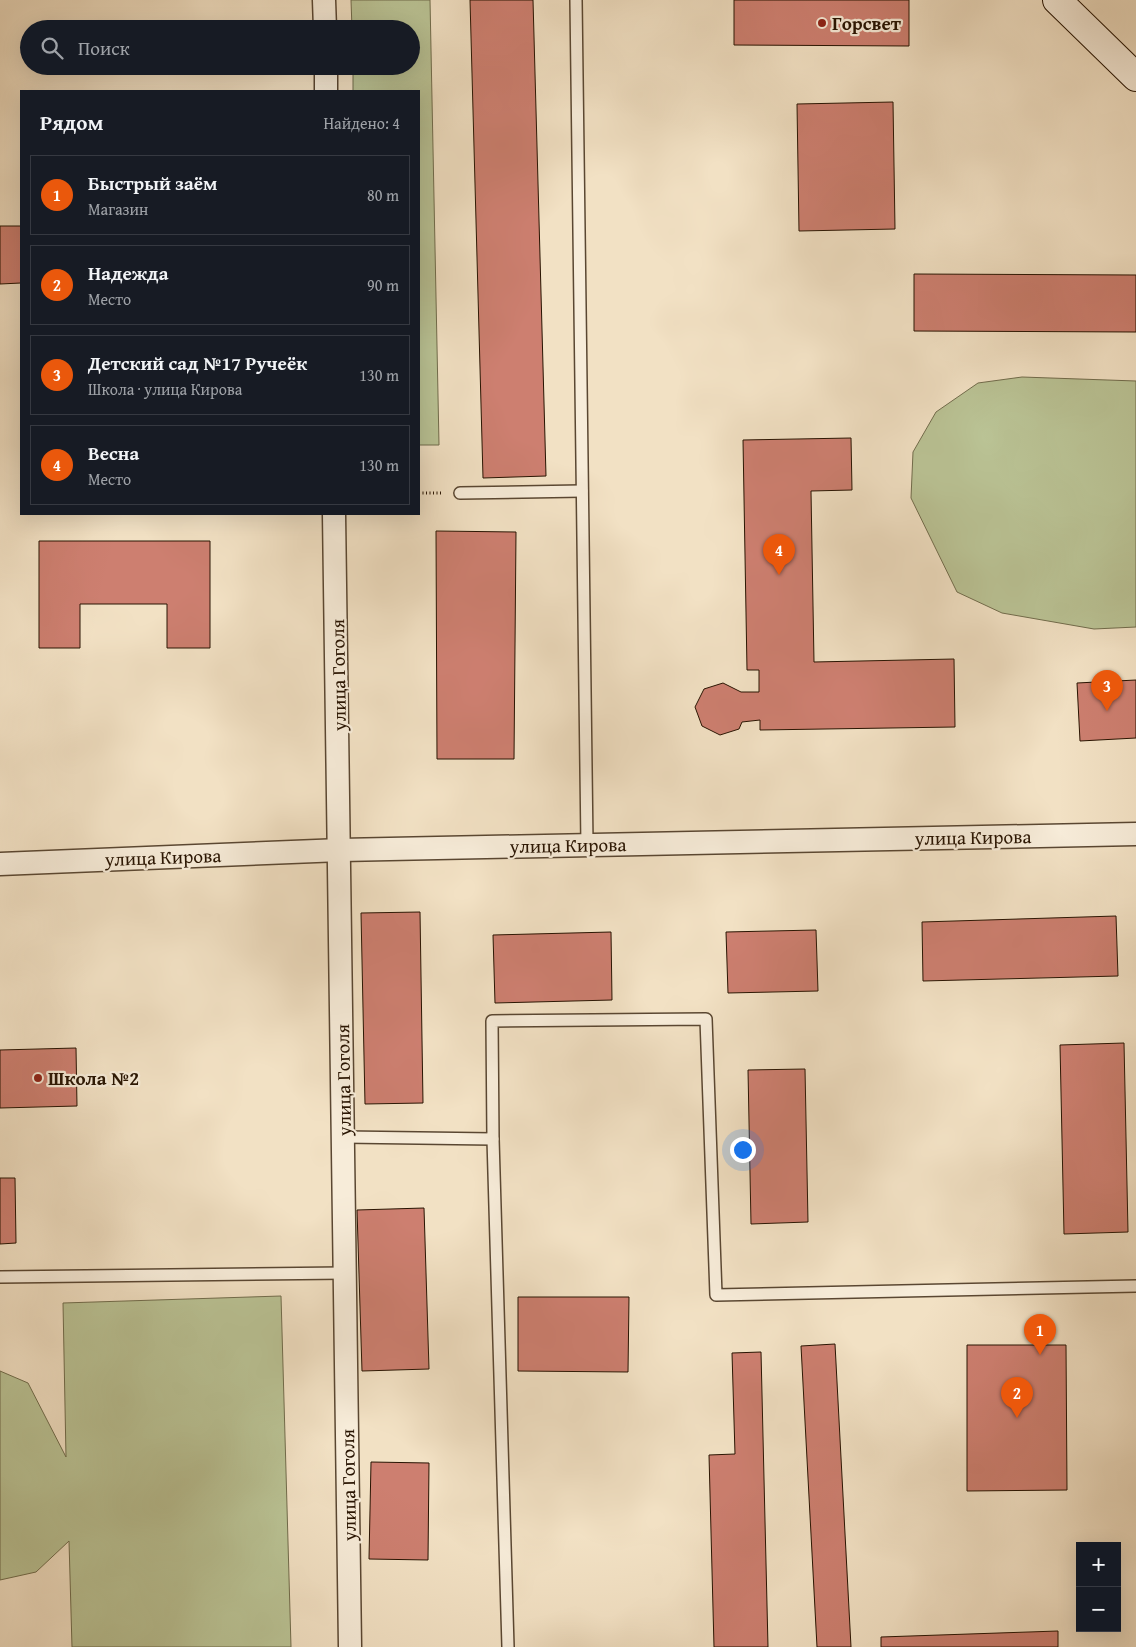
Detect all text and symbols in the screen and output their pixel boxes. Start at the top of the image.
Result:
place label: Горсвет [832,9,902,37]
marker: Горсвет [816,17,828,29]
search box [20,20,420,75]
icon: search [38,34,66,62]
text: Поиск [78,34,130,62]
text: Рядом [40,107,103,138]
text: Найдено: 4 [323,111,400,135]
text: Быстрый заём [88,169,217,197]
text: 1 [53,183,61,207]
text: 80 m [367,183,399,207]
text: Магазин [88,197,148,221]
text: Надежда [88,259,168,287]
text: 2 [53,273,61,297]
text: 90 m [367,273,399,297]
text: Место [88,287,131,311]
text: Детский сад №17 Ручеёк [88,349,307,377]
text: 3 [53,363,61,387]
text: 130 m [359,363,399,387]
text: Школа · улица Кирова [88,377,242,401]
text: Весна [88,439,139,467]
text: 4 [53,453,61,477]
text: 130 m [359,453,399,477]
text: Место [88,467,131,491]
pin: 4 [763,534,795,575]
street label: улица Гоголя [323,618,353,732]
pin: 3 [1091,670,1123,711]
street label: улица Кирова [913,822,1032,852]
street label: улица Кирова [508,830,627,860]
street label: улица Кирова [103,841,222,873]
street label: улица Гоголя [328,1023,358,1137]
place label: Школа №2 [48,1064,139,1092]
marker: Школа №2 [32,1072,44,1084]
your location [730,1137,756,1163]
pin: 1 [1024,1314,1056,1355]
pin: 2 [1001,1377,1033,1418]
street label: улица Гоголя [333,1428,363,1542]
map controls [1076,1542,1121,1632]
button: + [1076,1542,1121,1587]
button: − [1076,1587,1121,1632]

